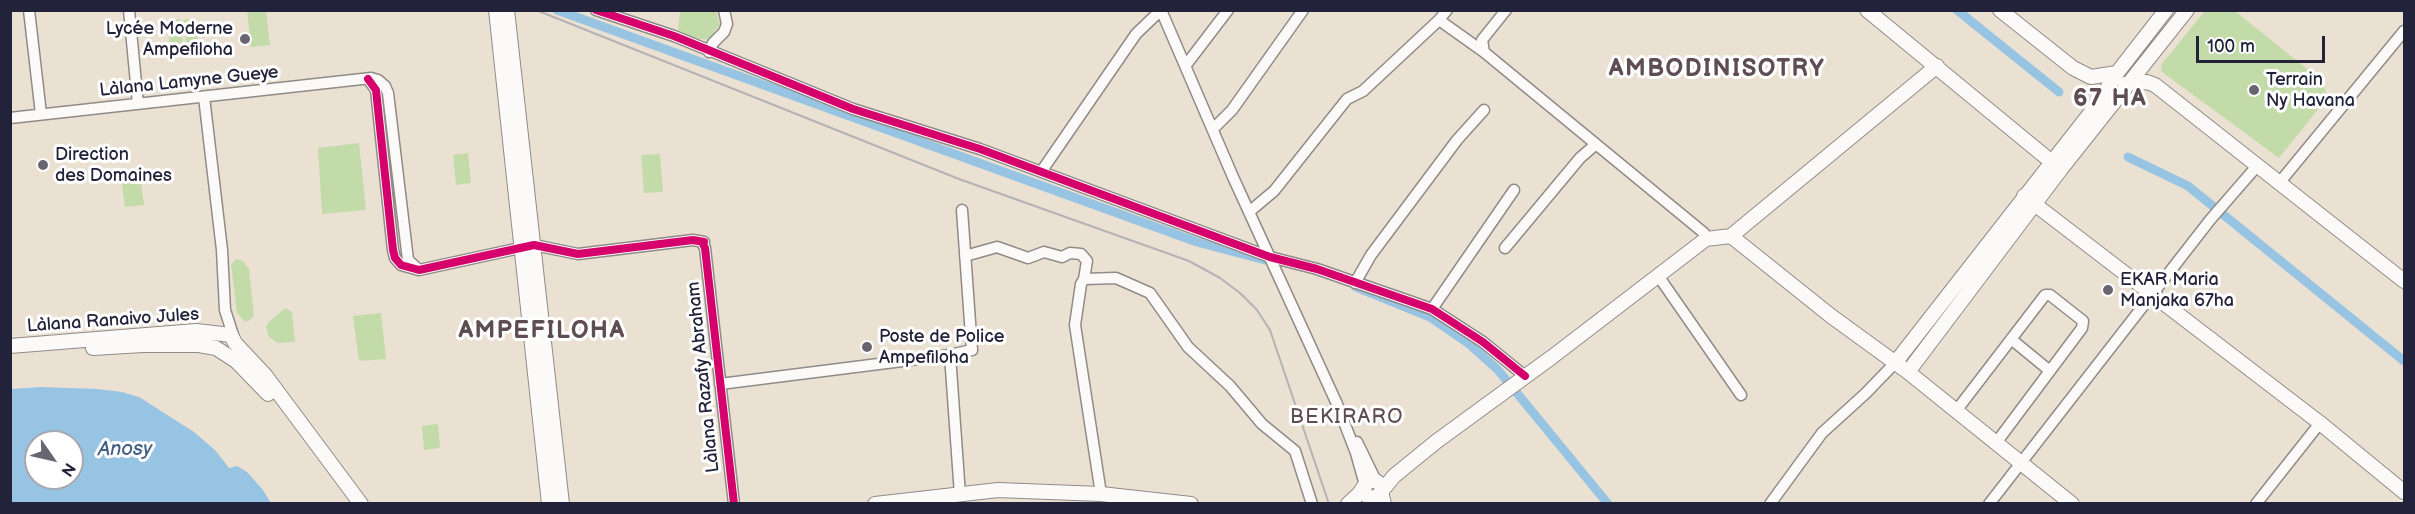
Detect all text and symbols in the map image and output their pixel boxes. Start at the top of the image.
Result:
place label: Lycée Moderne Ampefiloha [106,18,233,60]
scale bar [2199,24,2328,62]
marker: Lycée Moderne Ampefiloha [238,32,252,46]
text: 100 m [2207,36,2255,57]
district label: AMBODINISOTRY [1609,56,1825,84]
street label: Làlana Lamyne Gueye [98,62,280,102]
place label: Terrain Ny Havana [2266,69,2355,112]
marker: Terrain Ny Havana [2247,83,2261,97]
district label: 67 HA [2073,86,2147,114]
place label: Direction des Domaines [55,144,172,186]
marker: Direction des Domaines [36,158,50,172]
place label: EKAR Maria Manjaka 67ha [2120,269,2234,312]
street label: Làlana Razafy Abraham [683,280,725,474]
marker: EKAR Maria Manjaka 67ha [2101,283,2115,297]
street label: Làlana Ranaivo Jules [26,304,200,338]
district label: AMPEFILOHA [458,318,626,346]
place label: Poste de Police Ampefiloha [879,326,1004,368]
marker: Poste de Police Ampefiloha [860,340,874,354]
district label: BEKIRARO [1290,406,1404,430]
north arrow [24,430,84,490]
water label: Anosy [98,438,152,462]
text: N [56,459,79,480]

